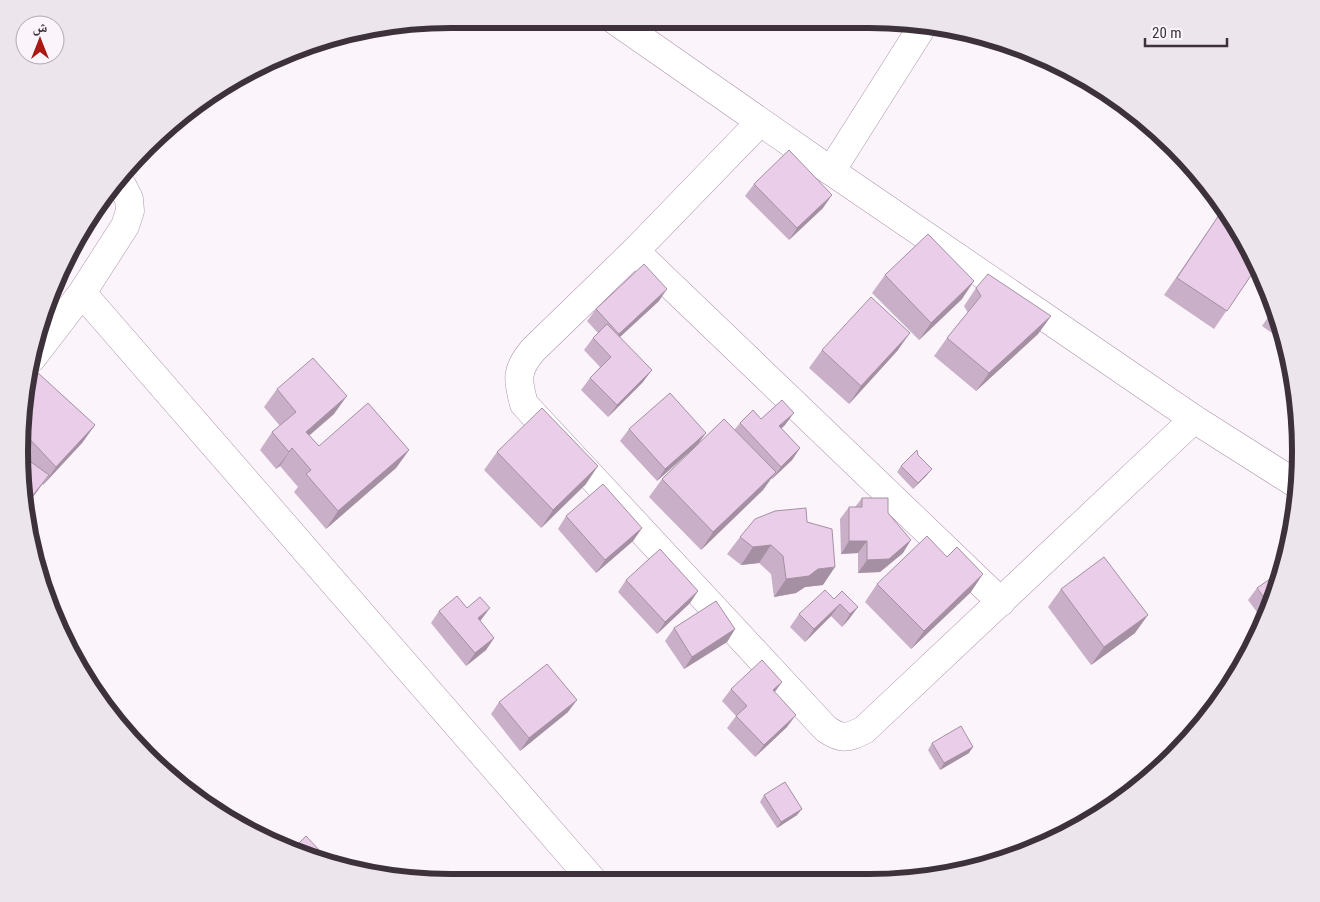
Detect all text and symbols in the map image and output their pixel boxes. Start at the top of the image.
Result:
north arrow [15,15,65,65]
scale bar [1145,15,1228,47]
text: ش [33,19,48,36]
text: 20 m [1152,24,1182,42]

